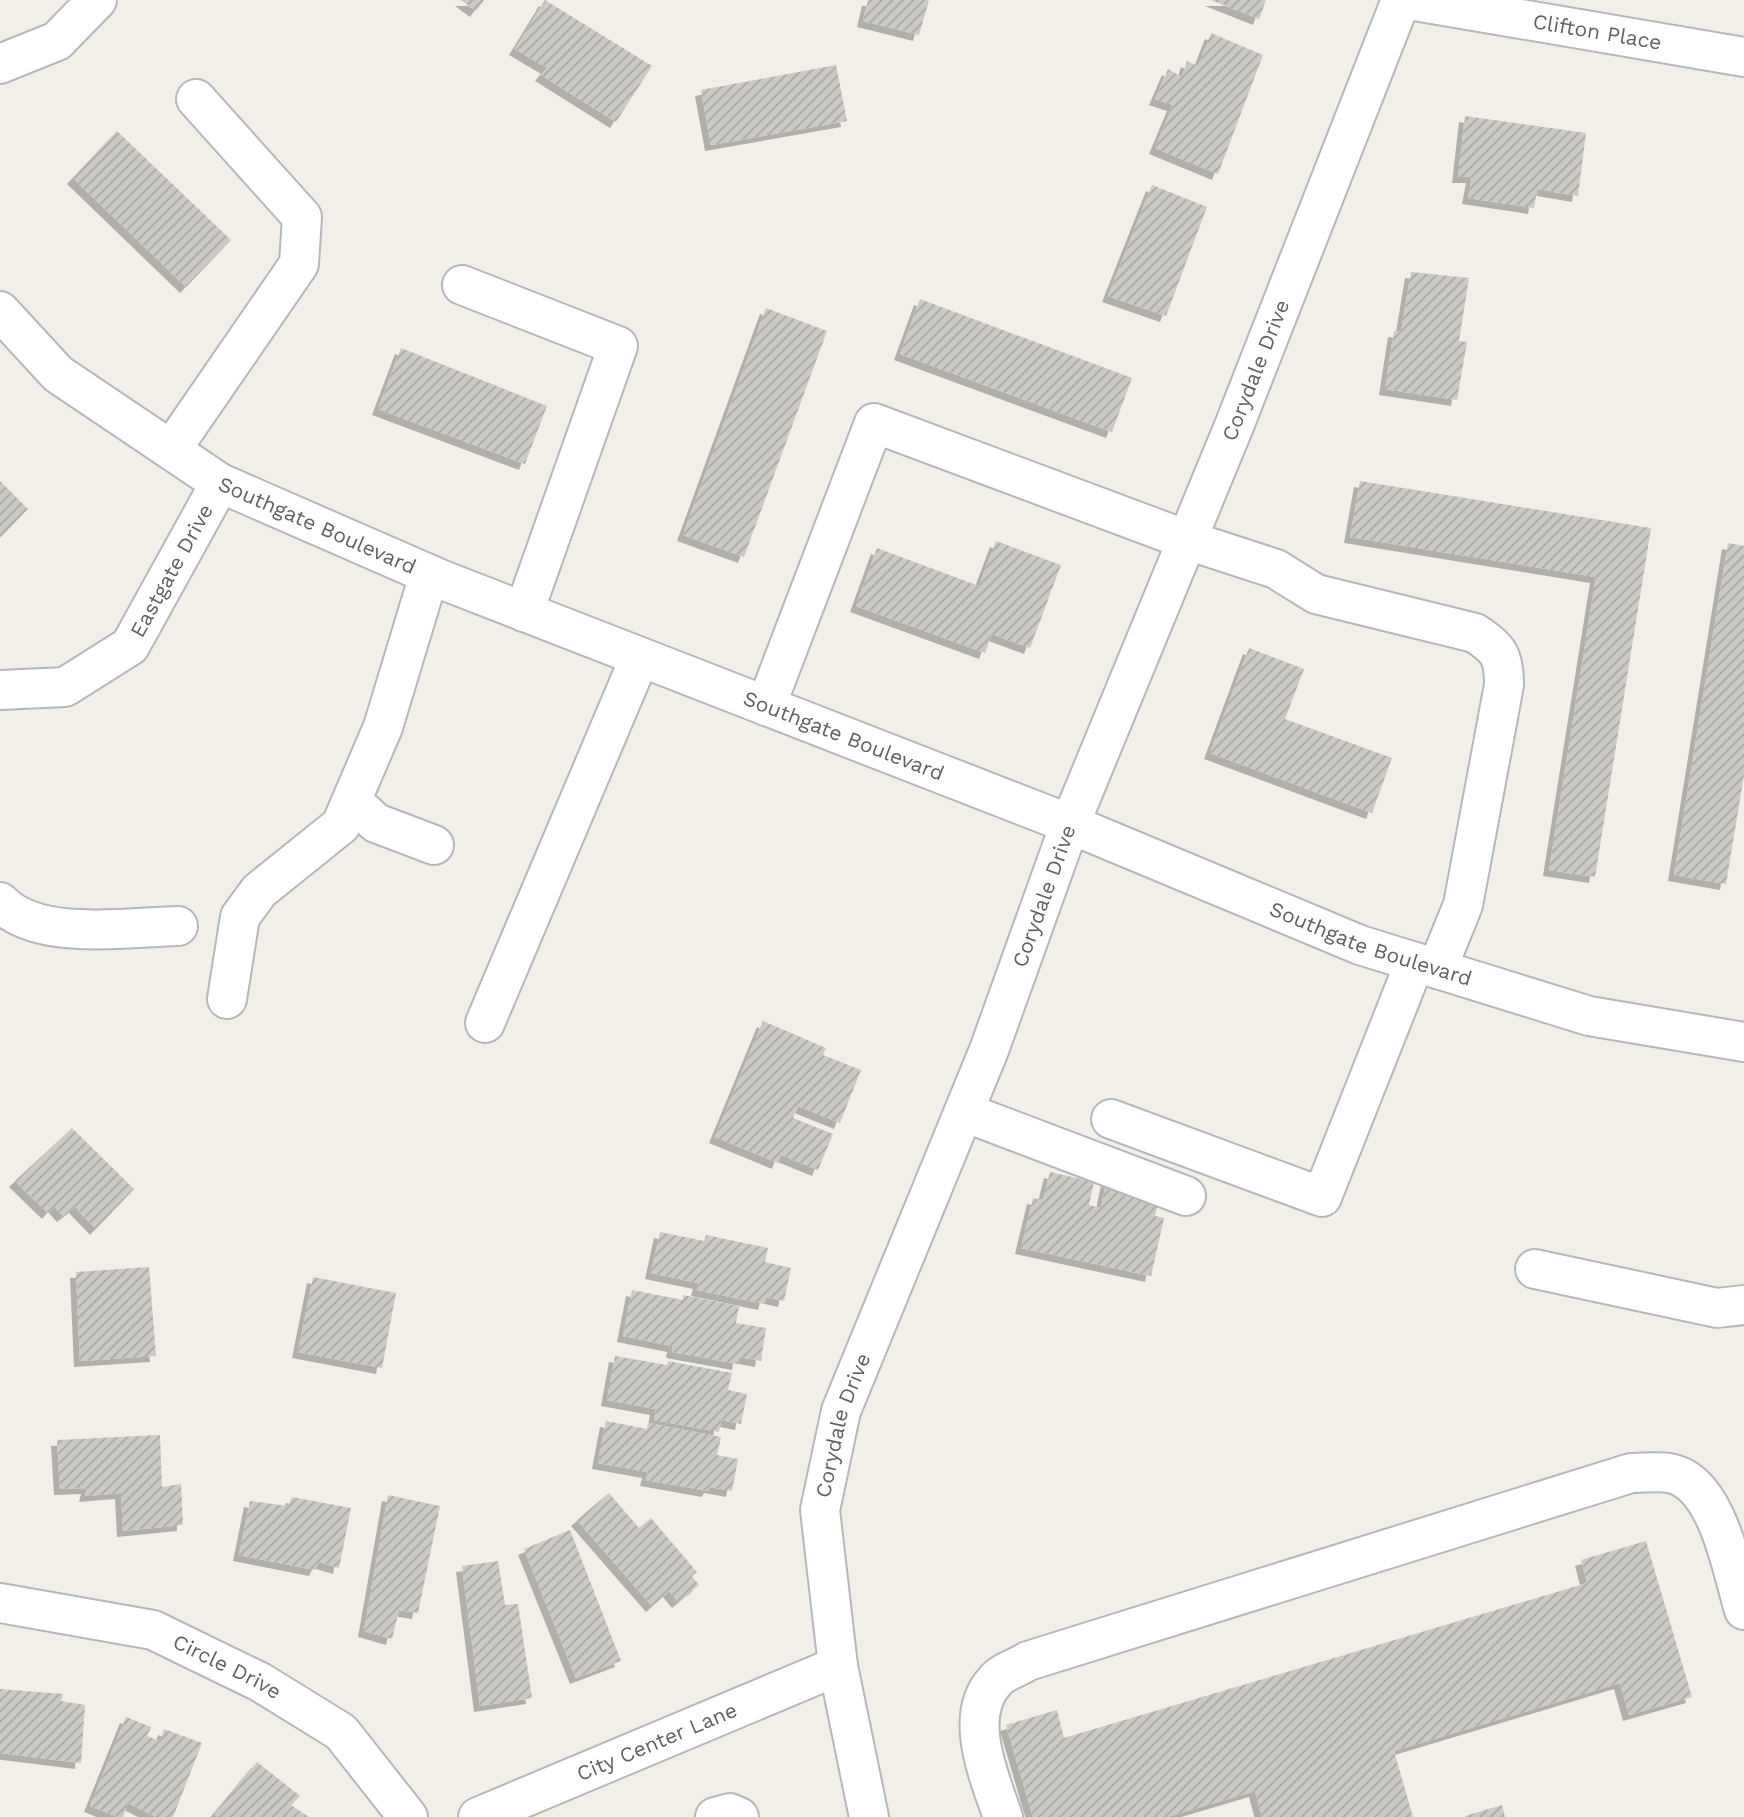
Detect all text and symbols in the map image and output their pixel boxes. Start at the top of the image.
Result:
street label: Clifton Place [1531,8,1664,55]
street label: Corydale Drive [1216,296,1294,444]
street label: Southgate Boulevard [215,471,420,579]
street label: Eastgate Drive [124,499,218,641]
street label: Southgate Boulevard [740,685,948,786]
street label: Corydale Drive [1007,821,1081,971]
street label: Southgate Boulevard [1266,896,1475,991]
street label: Corydale Drive [810,1349,875,1500]
street label: Circle Drive [169,1629,286,1704]
street label: City Center Lane [573,1697,741,1786]

